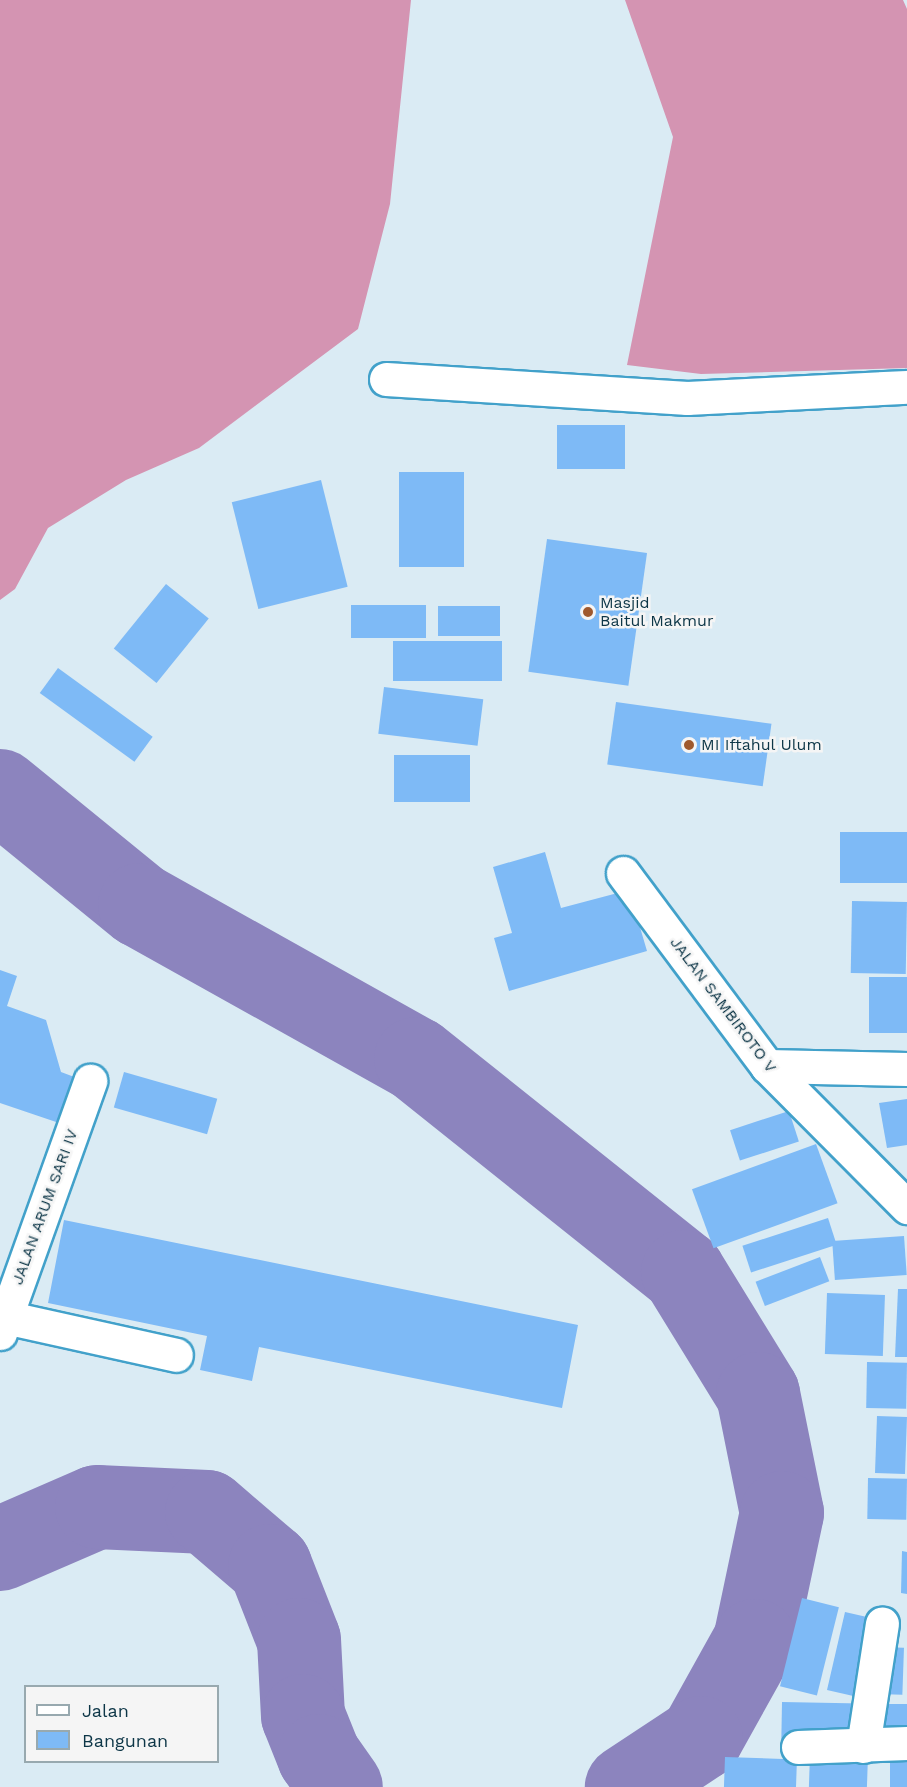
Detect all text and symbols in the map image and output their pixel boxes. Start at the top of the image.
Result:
place label: Masjid Baitul Makmur [600,593,714,631]
marker: Masjid Baitul Makmur [581,605,595,619]
place label: MI Iftahul Ulum [701,735,822,755]
marker: MI Iftahul Ulum [682,738,696,752]
street label: JALAN SAMBIROTO V [666,933,780,1077]
street label: JALAN ARUM SARI IV [8,1126,82,1288]
legend [24,1685,219,1763]
text: Jalan [82,1700,129,1721]
text: Bangunan [82,1730,168,1751]

